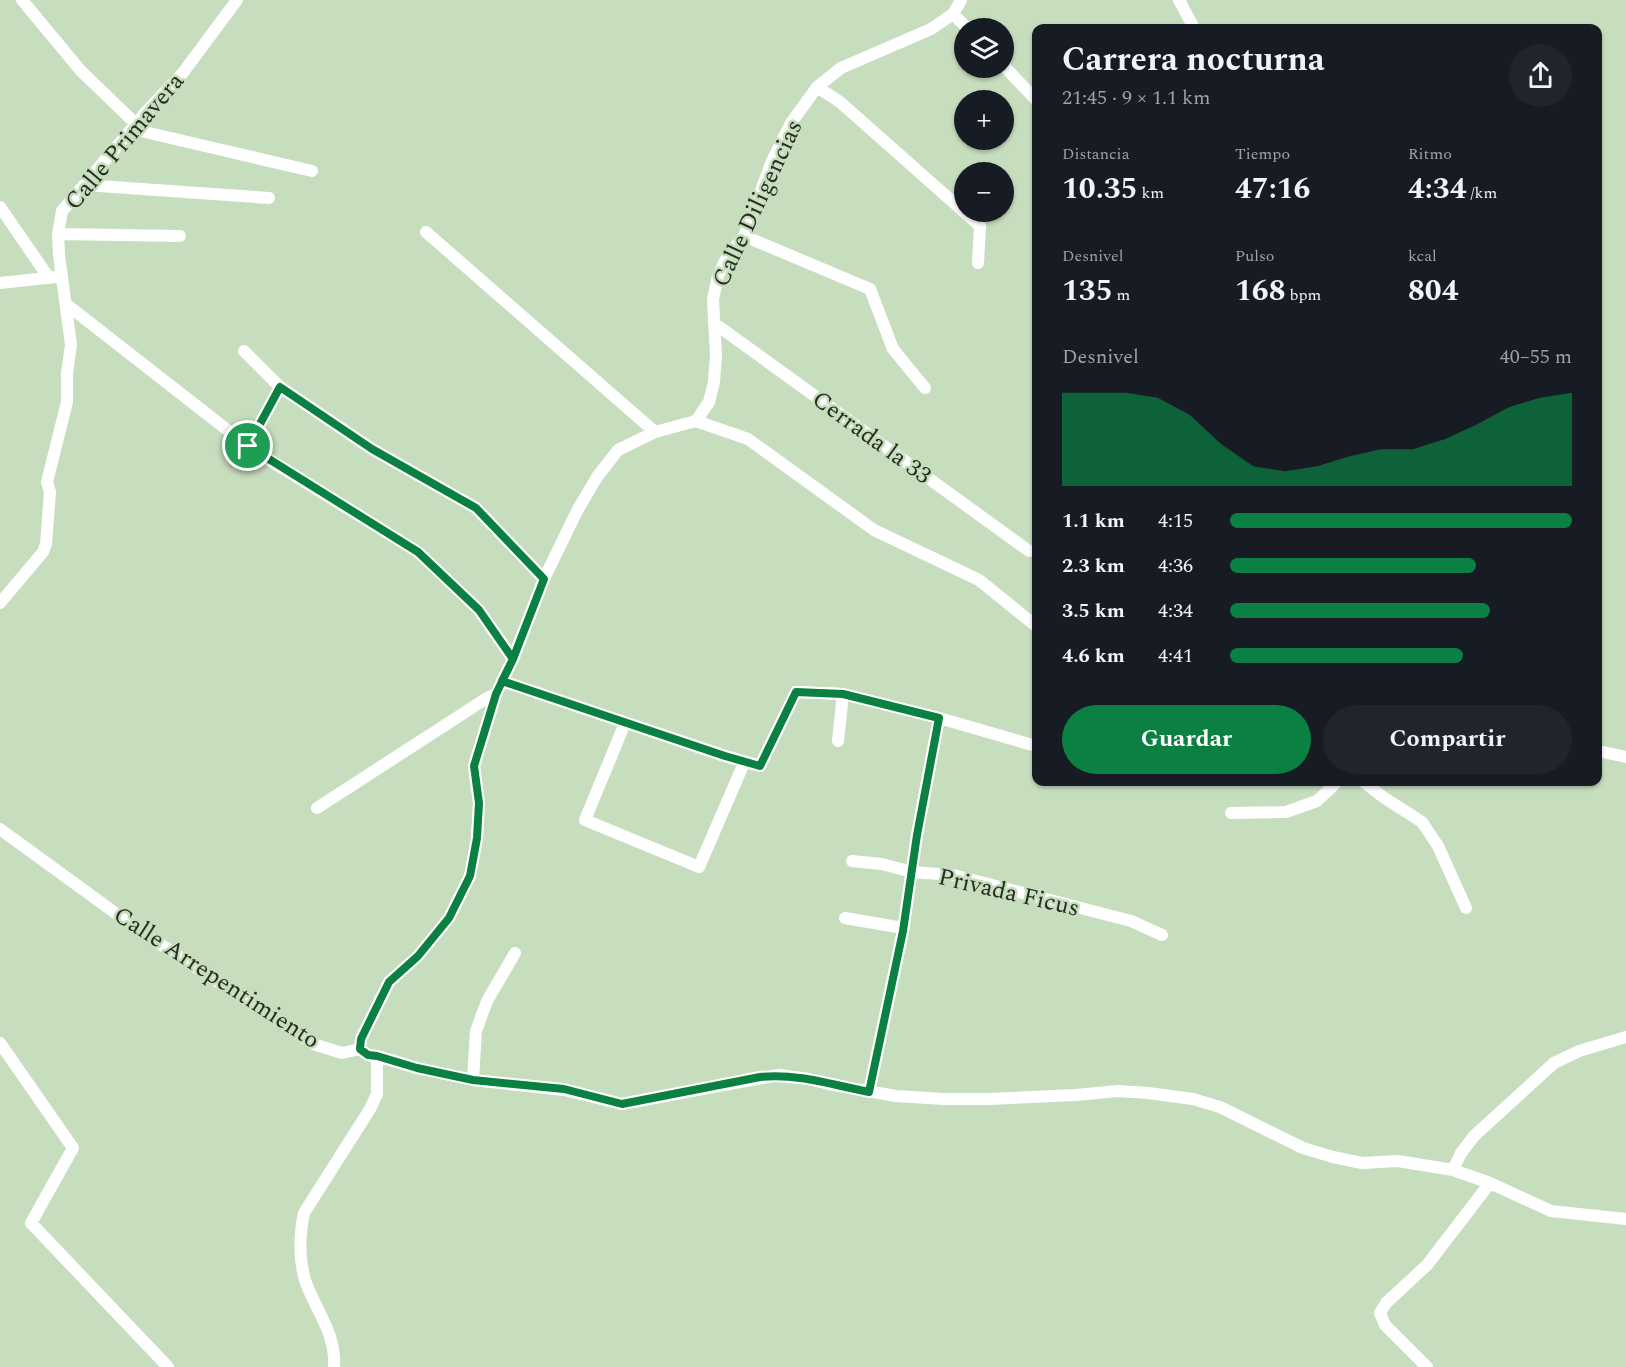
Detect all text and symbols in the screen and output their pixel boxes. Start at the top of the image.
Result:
map controls [954,18,1014,222]
button: layers [954,18,1014,78]
text: Carrera nocturna [1062,35,1325,85]
button: share [1509,44,1572,107]
street label: Calle Primavera [56,65,193,218]
text: 21:45 · 9 × 1.1 km [1062,83,1210,113]
button: + [954,90,1014,150]
street label: Calle Diligencias [703,114,812,293]
text: Distancia [1062,142,1129,166]
text: Tiempo [1235,142,1290,166]
text: Ritmo [1408,142,1452,166]
button: − [954,162,1014,222]
text: 10.35 [1062,166,1137,212]
text: 47:16 [1235,166,1310,212]
text: 4:34 [1408,166,1467,212]
text: km [1137,181,1164,205]
text: /km [1467,181,1497,205]
text: Desnivel [1062,244,1123,268]
text: Pulso [1235,244,1274,268]
text: kcal [1408,244,1437,268]
text: 135 [1062,268,1113,314]
text: 168 [1235,268,1286,314]
text: 804 [1408,268,1459,314]
text: m [1113,283,1130,307]
text: bpm [1286,283,1321,307]
text: Desnivel [1062,342,1139,372]
text: 40–55 m [1500,342,1572,372]
street label: Cerrada la 33 [804,382,939,494]
pin [222,420,273,471]
icon: arrive [231,429,264,462]
text: 1.1 km [1062,506,1125,536]
text: 4:15 [1158,506,1193,536]
text: 2.3 km [1062,551,1125,581]
text: 4:36 [1158,551,1193,581]
text: 3.5 km [1062,596,1125,626]
text: 4:34 [1158,596,1193,626]
text: 4.6 km [1062,641,1125,671]
text: 4:41 [1158,641,1193,671]
button: Guardar [1062,705,1311,774]
button: Compartir [1323,705,1572,774]
street label: Privada Ficus [935,859,1083,927]
street label: Calle Arrepentimiento [106,897,327,1058]

